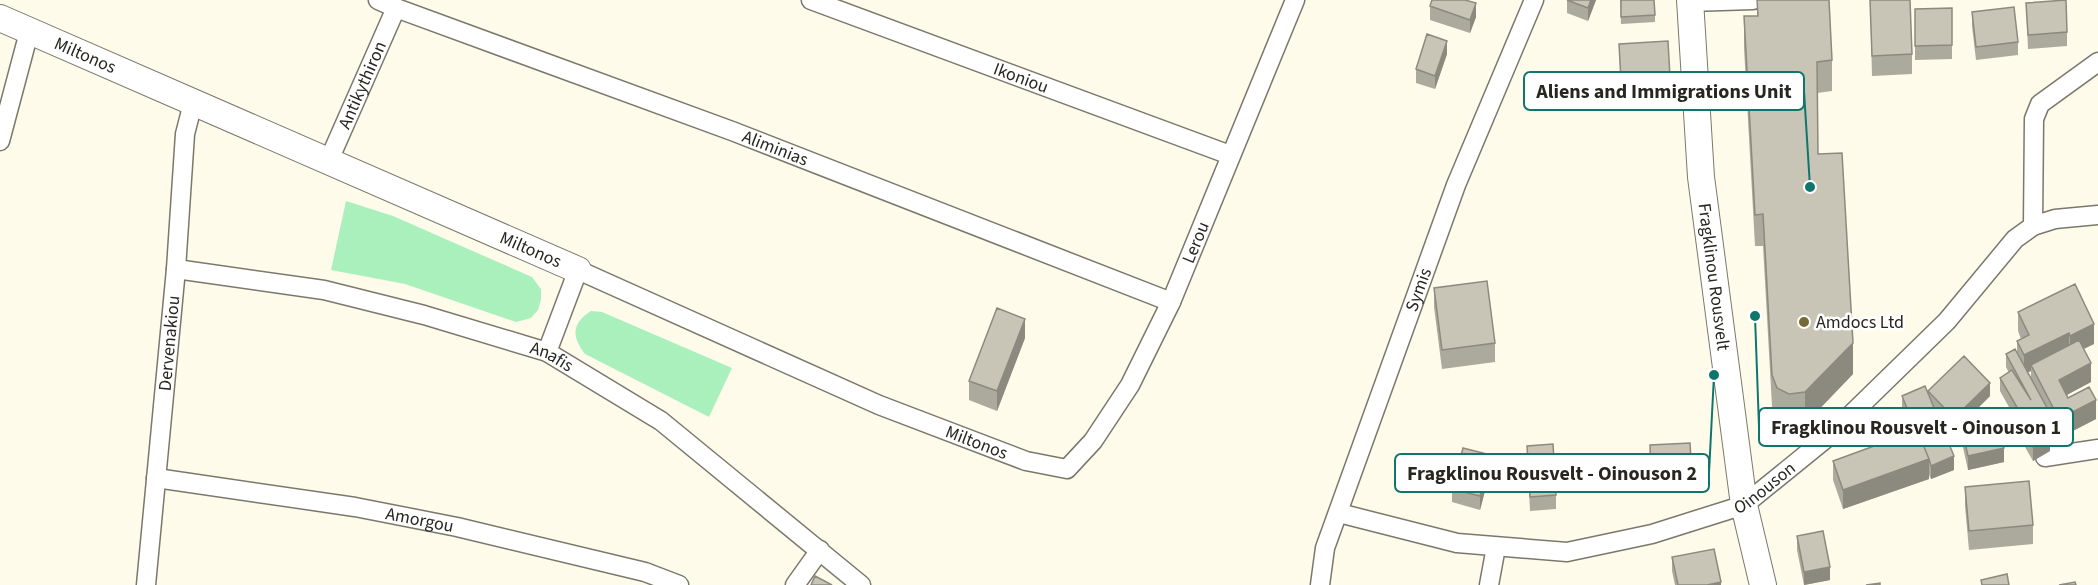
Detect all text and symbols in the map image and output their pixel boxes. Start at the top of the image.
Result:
street label: Miltonos [50,31,120,80]
street label: Antikythiron [332,37,393,133]
street label: Ikoniou [990,57,1052,100]
callout: Aliens and Immigrations Unit [1524,72,1804,110]
text: Aliens and Immigrations Unit [1535,78,1792,106]
street label: Aliminias [738,124,812,173]
street label: Fragklinou Rousvelt [1692,202,1736,352]
street label: Lerou [1176,218,1216,267]
street label: Miltonos [496,225,565,274]
street label: Symis [1399,264,1438,315]
street label: Dervenakiou [152,294,186,392]
place label: Amdocs Ltd [1816,310,1904,335]
marker: Amdocs Ltd [1797,315,1811,329]
street label: Anafis [527,336,578,378]
callout: Fragklinou Rousvelt - Oinouson 1 [1759,408,2073,446]
text: Fragklinou Rousvelt - Oinouson 1 [1771,414,2061,442]
street label: Miltonos [942,419,1011,466]
callout: Fragklinou Rousvelt - Oinouson 2 [1395,454,1709,492]
street label: Oinouson [1731,456,1801,520]
text: Fragklinou Rousvelt - Oinouson 2 [1407,460,1697,488]
street label: Amorgou [383,501,456,539]

